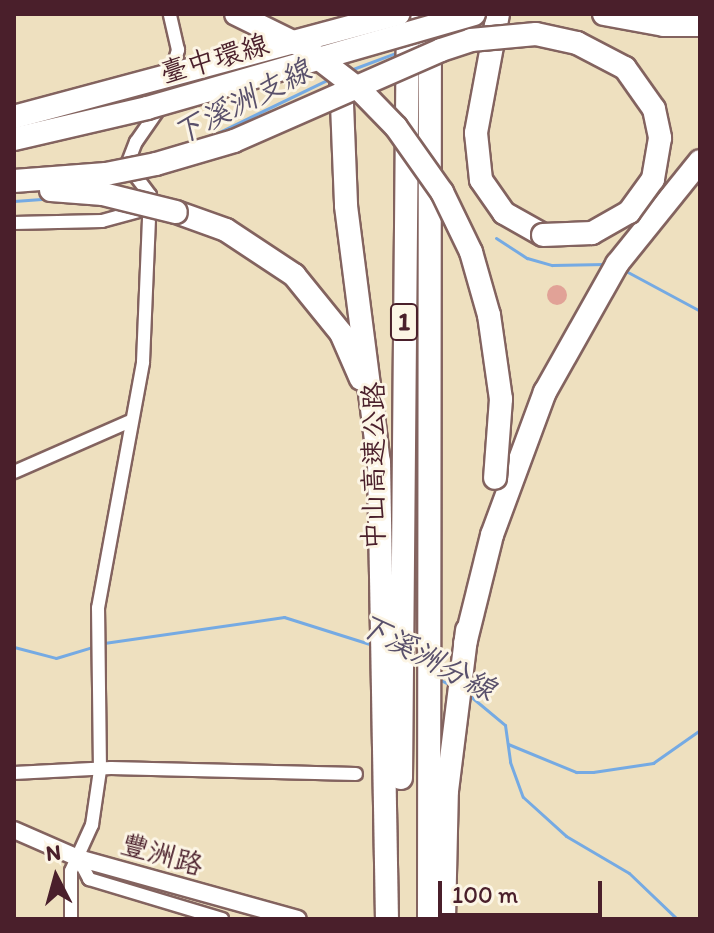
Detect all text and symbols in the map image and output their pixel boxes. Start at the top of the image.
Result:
street label: 臺中環線 [156,26,272,90]
water label: 下溪洲支線 [167,52,317,152]
road number: 1 [388,300,420,344]
street label: 中山高速公路 [356,382,390,550]
water label: 下溪洲分線 [352,606,502,708]
street label: 豐洲路 [117,826,207,882]
north arrow [16,837,96,917]
text: N [45,838,62,867]
scale bar [442,865,606,915]
text: 100 m [452,880,518,909]

